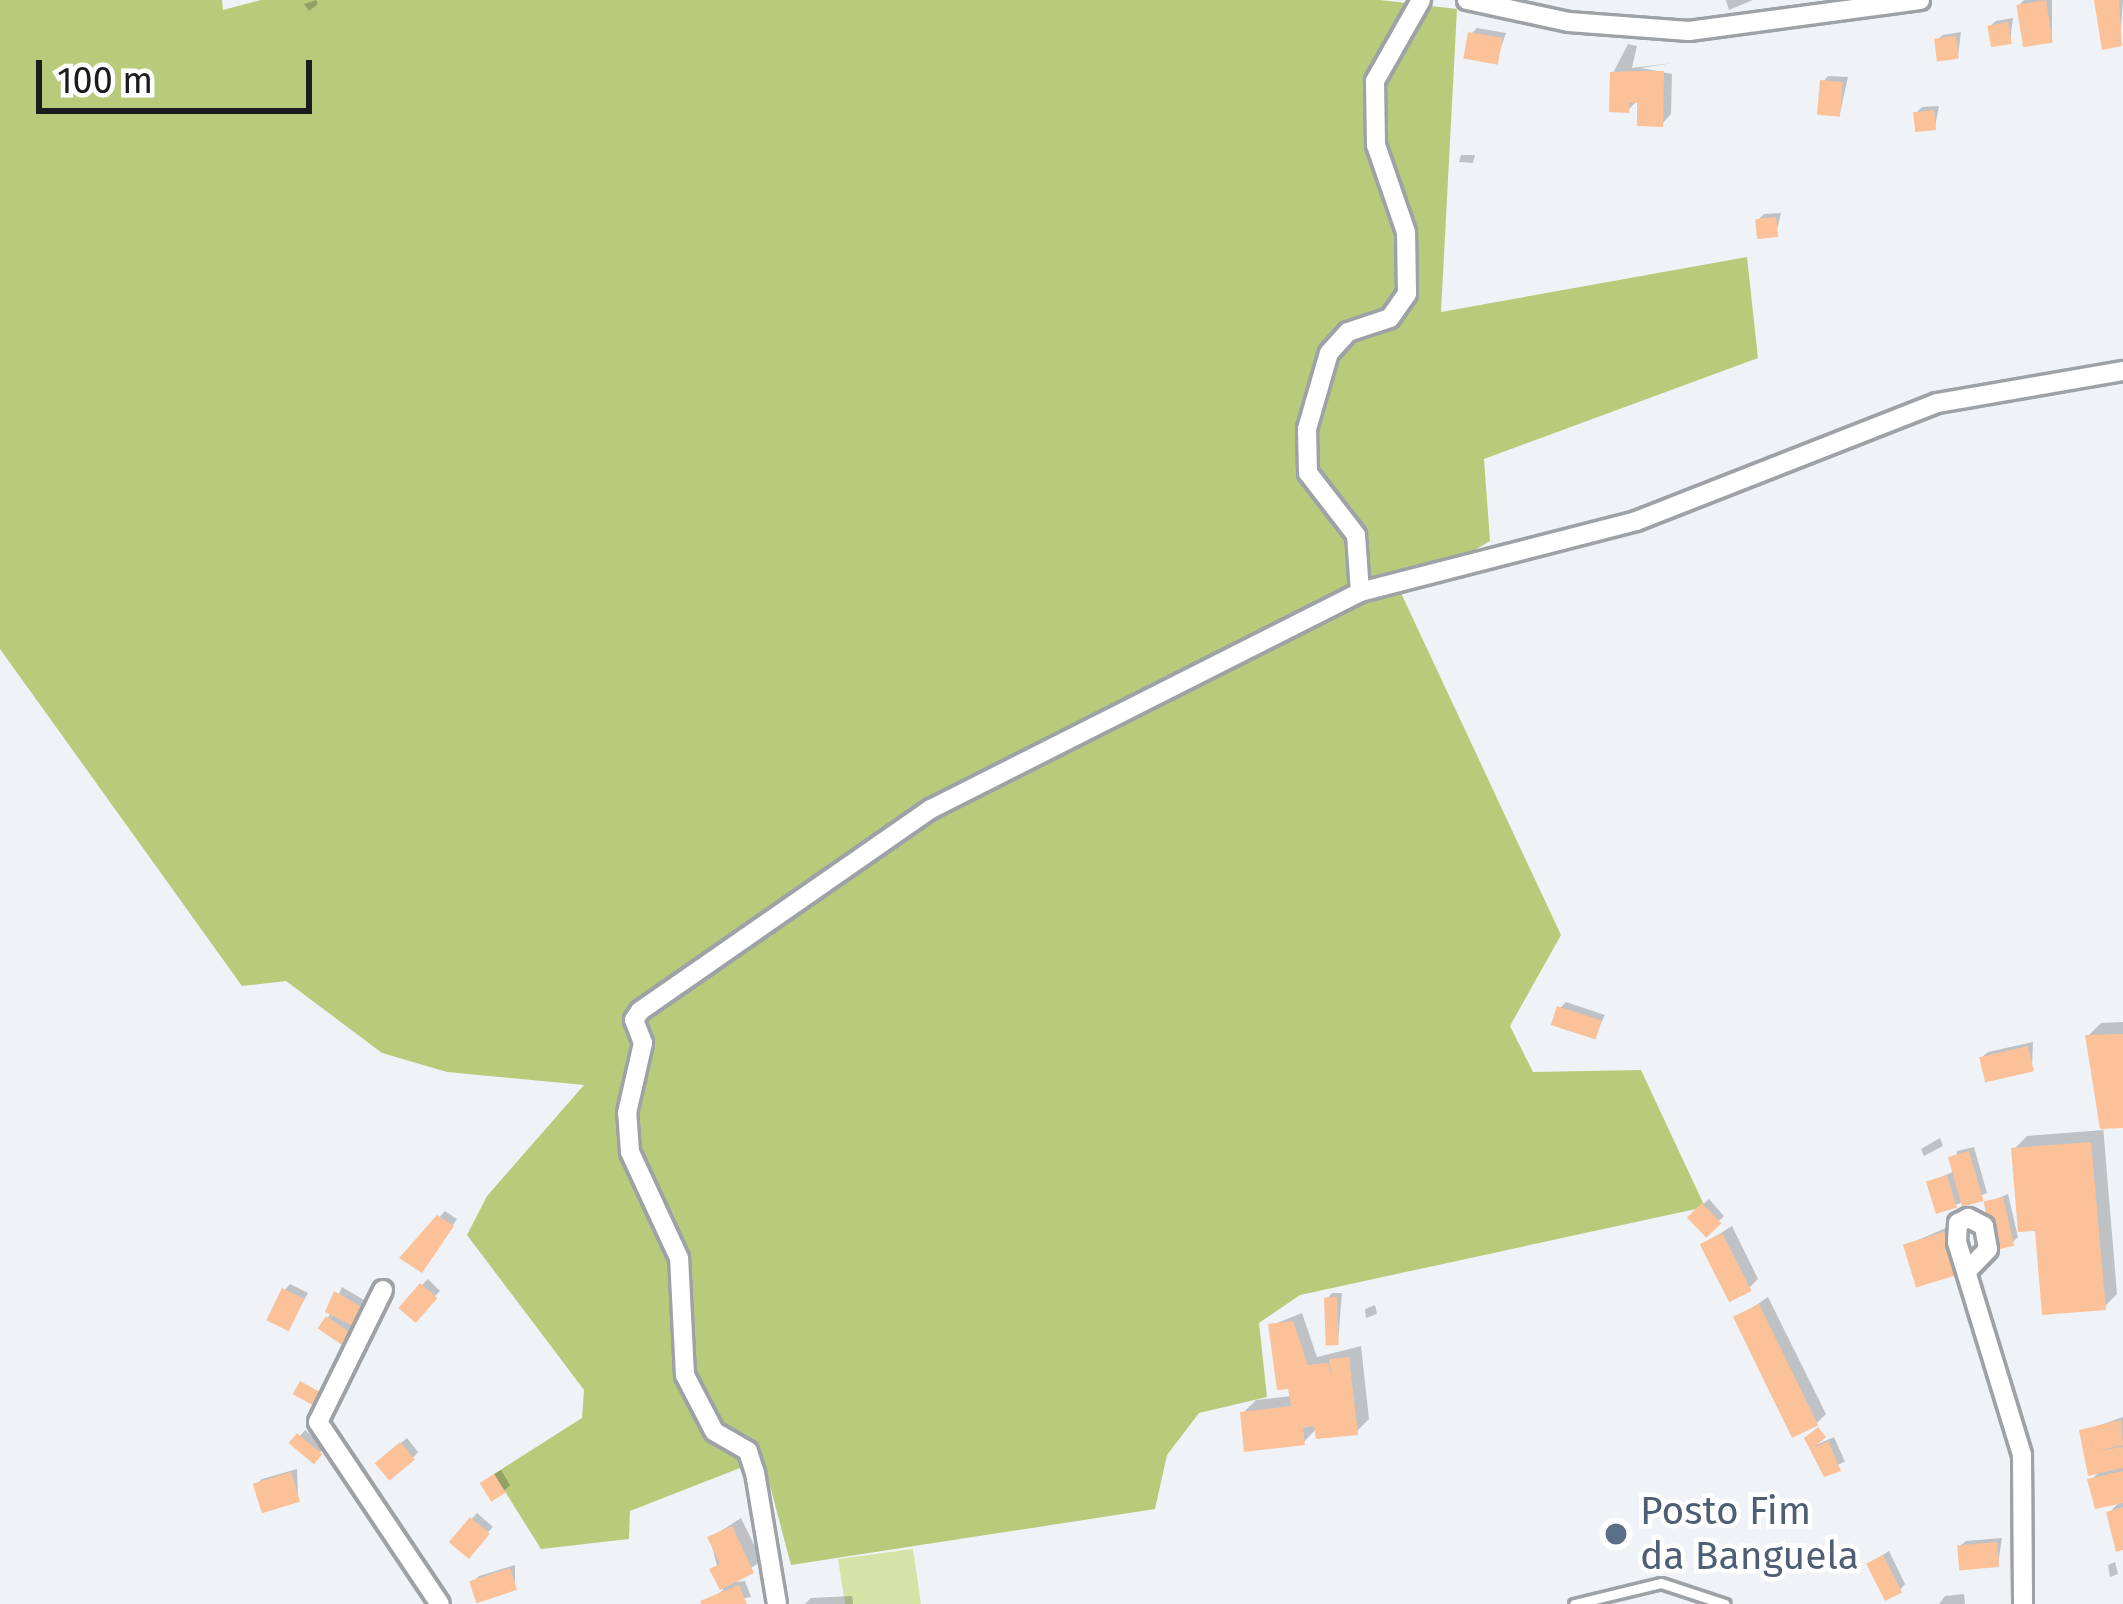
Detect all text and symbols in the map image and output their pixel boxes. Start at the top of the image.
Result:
scale bar [42,36,318,110]
text: 100 m [57,59,153,103]
place label: Posto Fim da Banguela [1640,1489,1859,1580]
marker: Posto Fim da Banguela [1603,1521,1629,1547]

